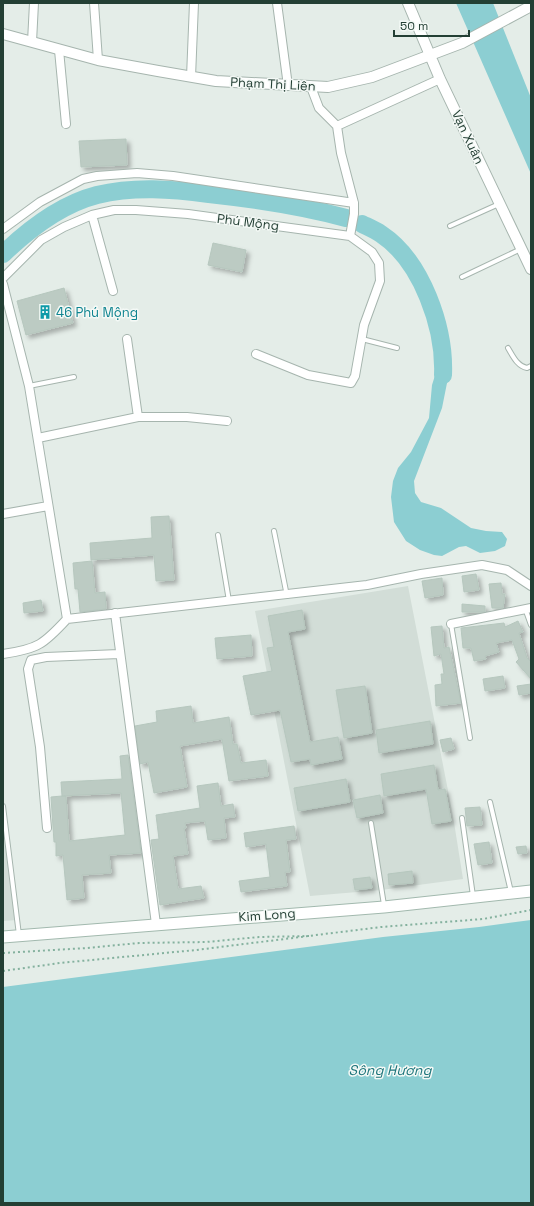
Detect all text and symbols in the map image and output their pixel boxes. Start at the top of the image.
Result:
scale bar [394,12,469,38]
text: 50 m [400,18,428,34]
street label: Phạm Thị Liên [230,73,316,95]
street label: Vạn Xuân [448,107,488,167]
street label: Phú Mộng [216,210,280,234]
building icon: 46 Phú Mộng [37,304,53,320]
place label: 46 Phú Mộng [56,304,138,321]
street label: Kim Long [238,905,296,925]
water label: Sông Hương [349,1061,432,1079]

